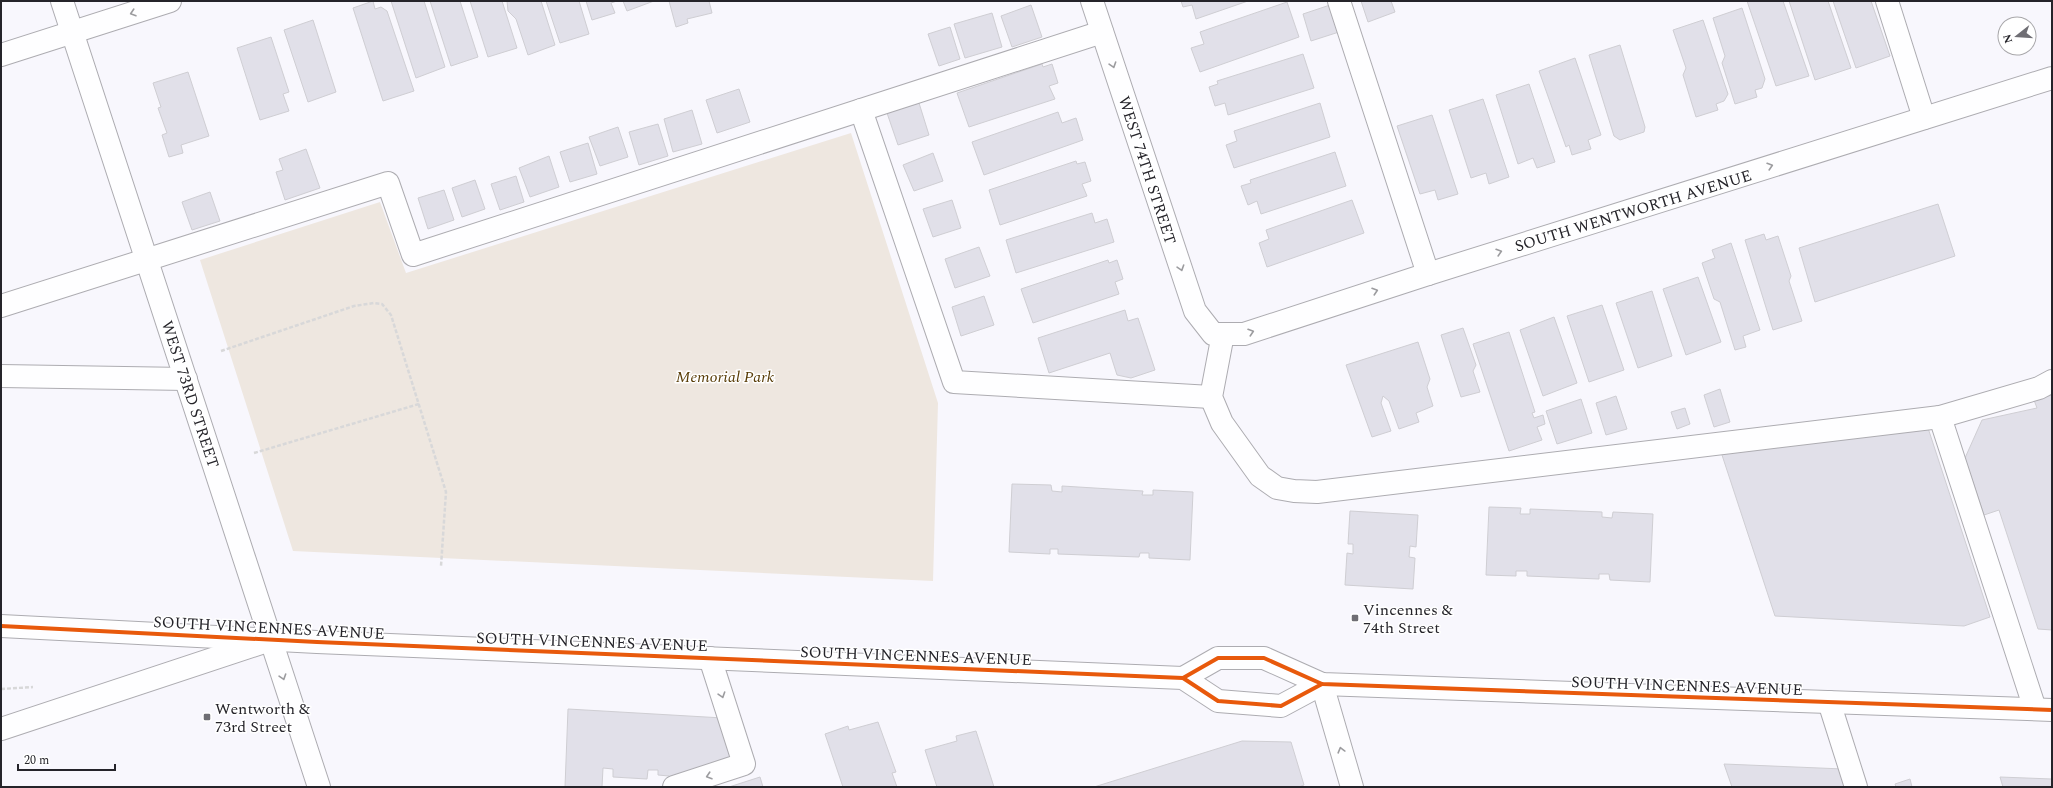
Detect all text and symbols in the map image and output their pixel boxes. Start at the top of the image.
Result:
one-way arrow [130,8,137,17]
north arrow [1997,16,2037,56]
text: N [1998,32,2017,46]
one-way arrow [1108,61,1117,68]
street label: WEST 74TH STREET [1112,93,1182,248]
street label: SOUTH WENTWORTH AVENUE [1512,163,1755,259]
one-way arrow [1766,163,1773,171]
one-way arrow [1495,248,1502,257]
one-way arrow [1176,264,1184,271]
one-way arrow [1371,288,1378,296]
street label: WEST 73RD STREET [155,317,225,471]
one-way arrow [1248,328,1255,337]
park label: Memorial Park [676,365,775,389]
place label: Vincennes & 74th Street [1363,598,1454,640]
street label: SOUTH VINCENNES AVENUE [153,610,385,646]
marker: Vincennes & 74th Street [1350,613,1360,623]
street label: SOUTH VINCENNES AVENUE [476,626,708,658]
street label: SOUTH VINCENNES AVENUE [800,640,1032,672]
street label: SOUTH VINCENNES AVENUE [1571,670,1803,702]
one-way arrow [278,673,287,680]
one-way arrow [717,691,726,698]
place label: Wentworth & 73rd Street [215,697,311,739]
marker: Wentworth & 73rd Street [202,712,212,722]
scale bar [18,746,115,772]
one-way arrow [1337,746,1346,753]
text: 20 m [24,751,49,770]
one-way arrow [706,771,713,780]

